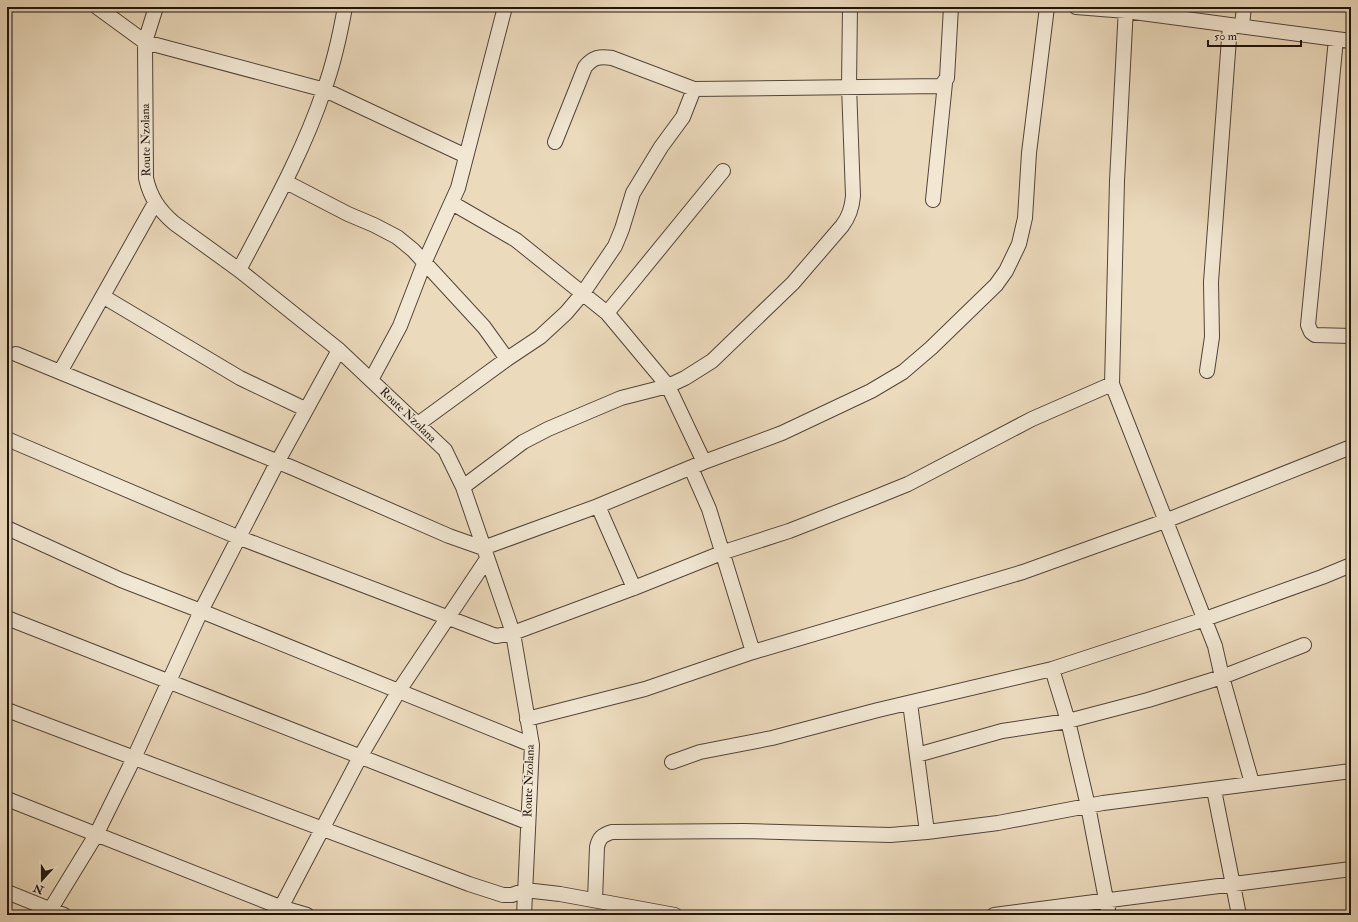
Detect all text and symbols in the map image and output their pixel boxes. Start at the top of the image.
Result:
scale bar [1208,22,1301,48]
text: 50 m [1214,29,1238,44]
street label: Route Nzolana [138,102,154,177]
street label: Route Nzolana [377,384,440,446]
street label: Route Nzolana [520,743,538,818]
north arrow [22,860,62,900]
text: N [31,881,46,897]

